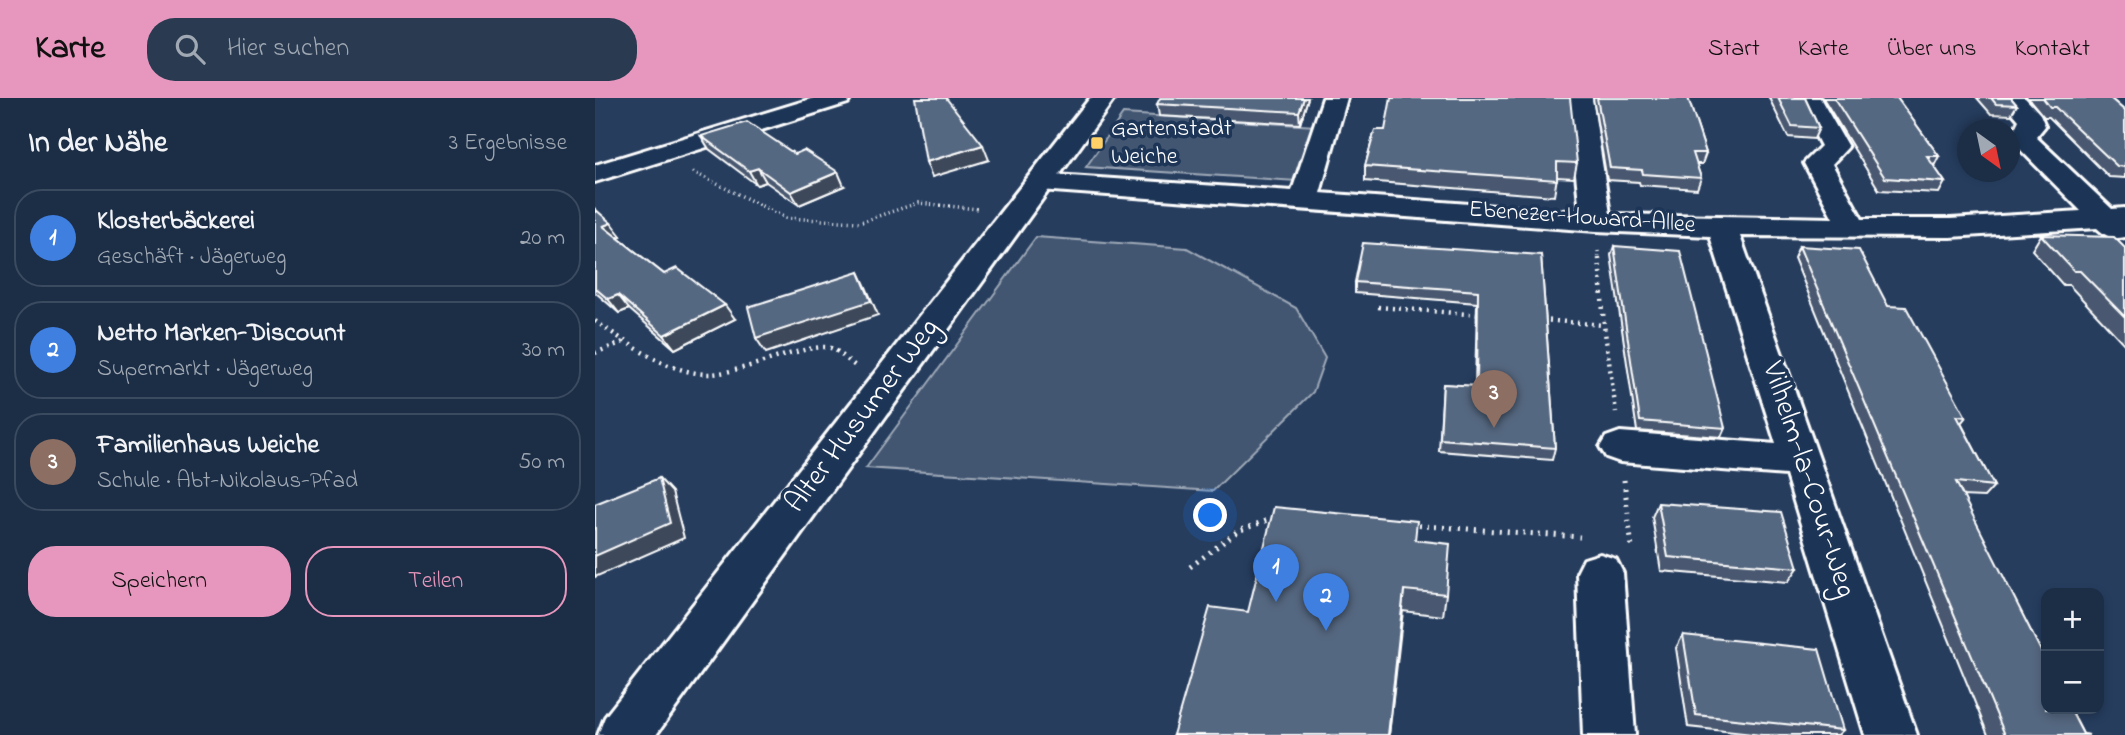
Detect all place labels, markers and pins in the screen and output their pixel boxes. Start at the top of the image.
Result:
place label: Gartenstadt Weiche [1111,112,1232,175]
marker: Gartenstadt Weiche [1089,135,1105,151]
pin: 3 [1471,370,1517,428]
pin: 1 [1253,544,1299,602]
pin: 2 [1303,573,1349,631]

